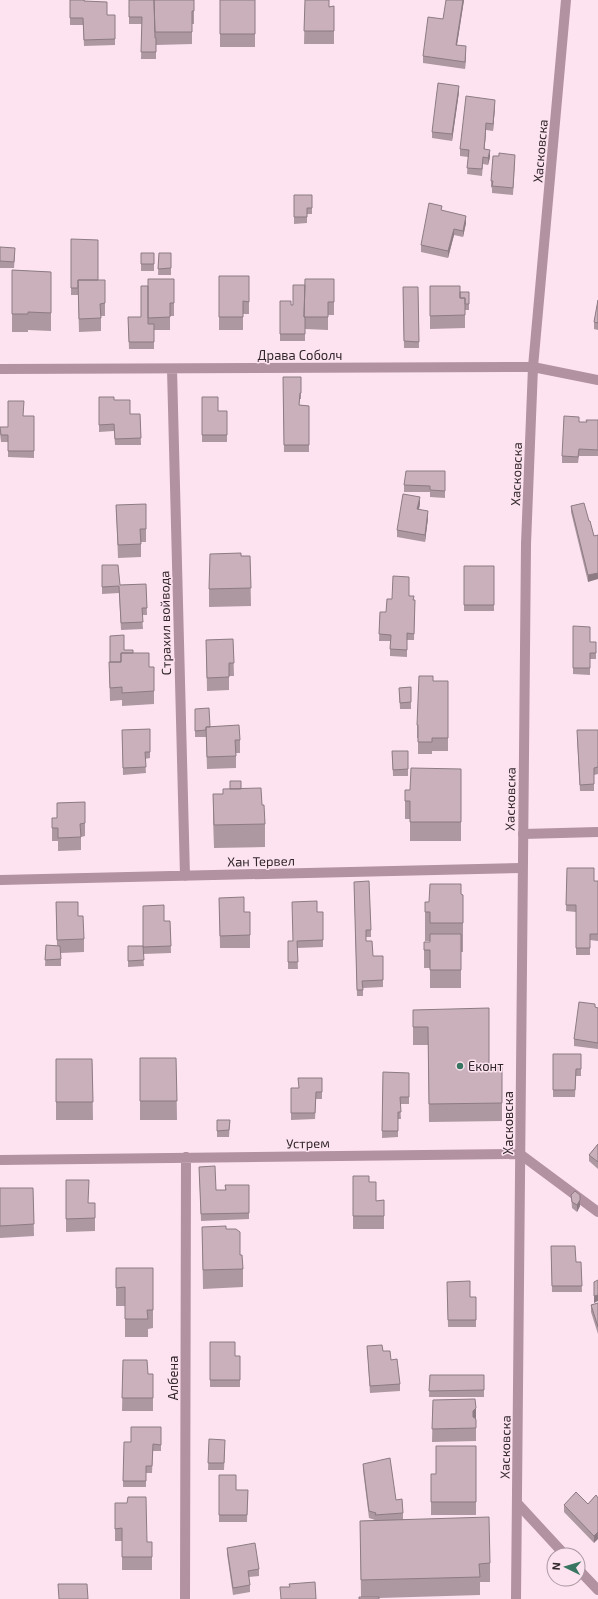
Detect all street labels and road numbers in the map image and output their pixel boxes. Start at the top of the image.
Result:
street label: Хасковска [529,119,551,183]
street label: Драва Соболч [258,347,342,363]
street label: Хасковска [507,442,525,506]
street label: Страхил войвода [156,570,174,676]
street label: Хасковска [501,767,519,831]
street label: Хан Тервел [227,852,295,870]
street label: Хасковска [500,1091,516,1155]
street label: Устрем [286,1135,330,1151]
street label: Албена [165,1356,181,1400]
street label: Хасковска [496,1415,514,1479]

